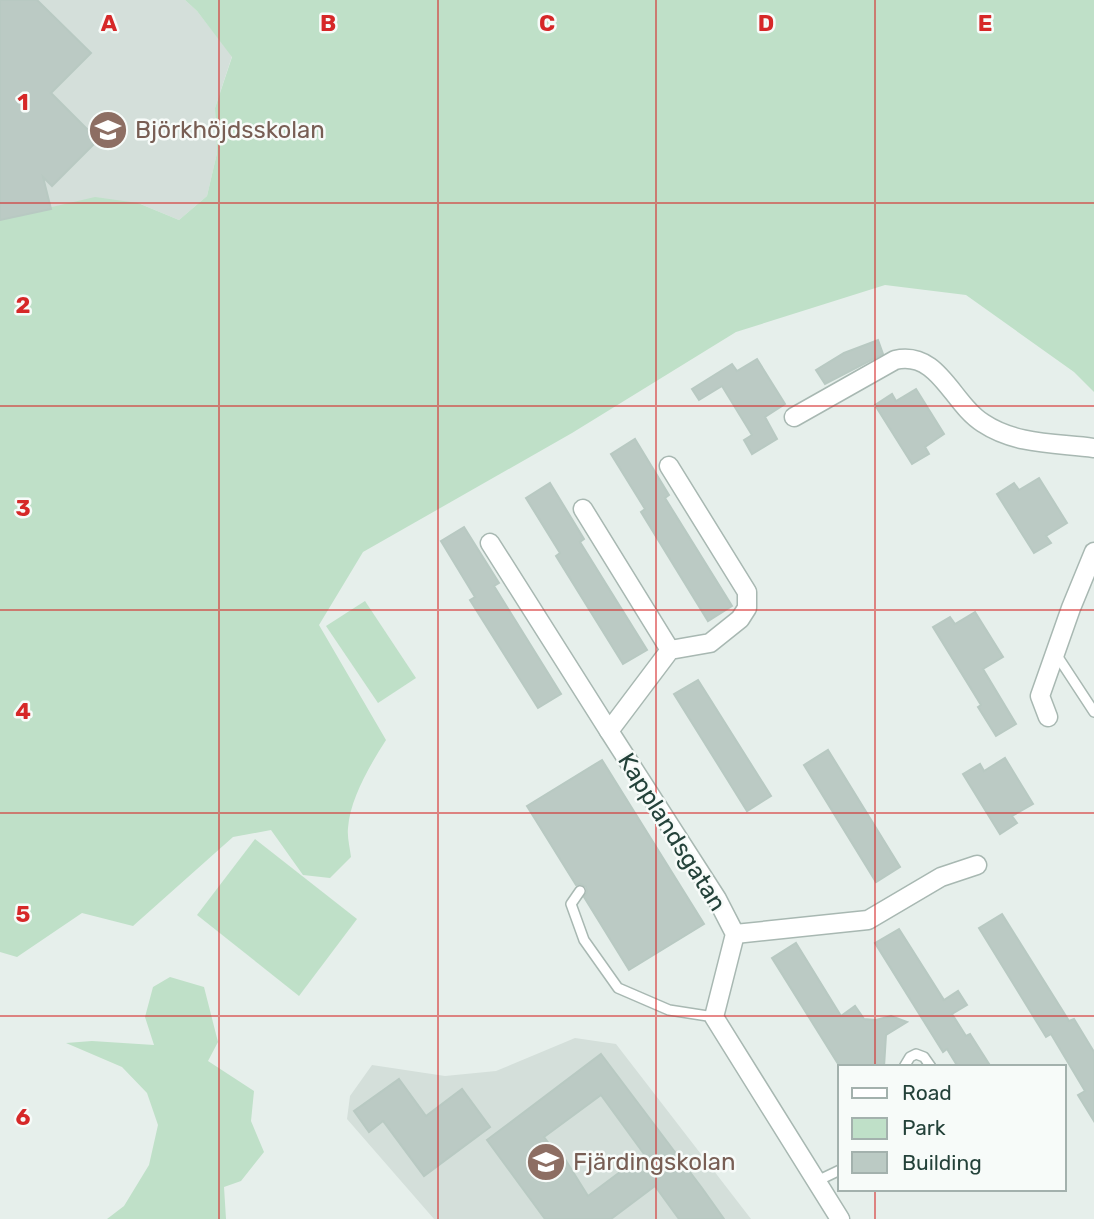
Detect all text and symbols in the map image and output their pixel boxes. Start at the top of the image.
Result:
text: A [101,9,118,37]
text: B [320,9,336,37]
text: C [539,9,555,37]
text: D [758,9,774,37]
text: E [978,9,992,37]
text: 1 [17,88,29,116]
school or university icon: Björkhöjdsskolan [87,109,129,151]
place label: Björkhöjdsskolan [135,116,325,144]
text: 2 [16,291,30,319]
text: 3 [15,494,31,522]
text: 4 [15,697,31,725]
street label: Kapplandsgatan [612,748,732,916]
text: 5 [16,900,31,928]
legend [838,1065,1066,1191]
text: Road [902,1080,952,1105]
text: 6 [16,1103,31,1131]
text: Park [902,1115,946,1140]
school or university icon: Fjärdingskolan [525,1141,567,1183]
place label: Fjärdingskolan [573,1148,736,1176]
text: Building [902,1150,982,1175]

